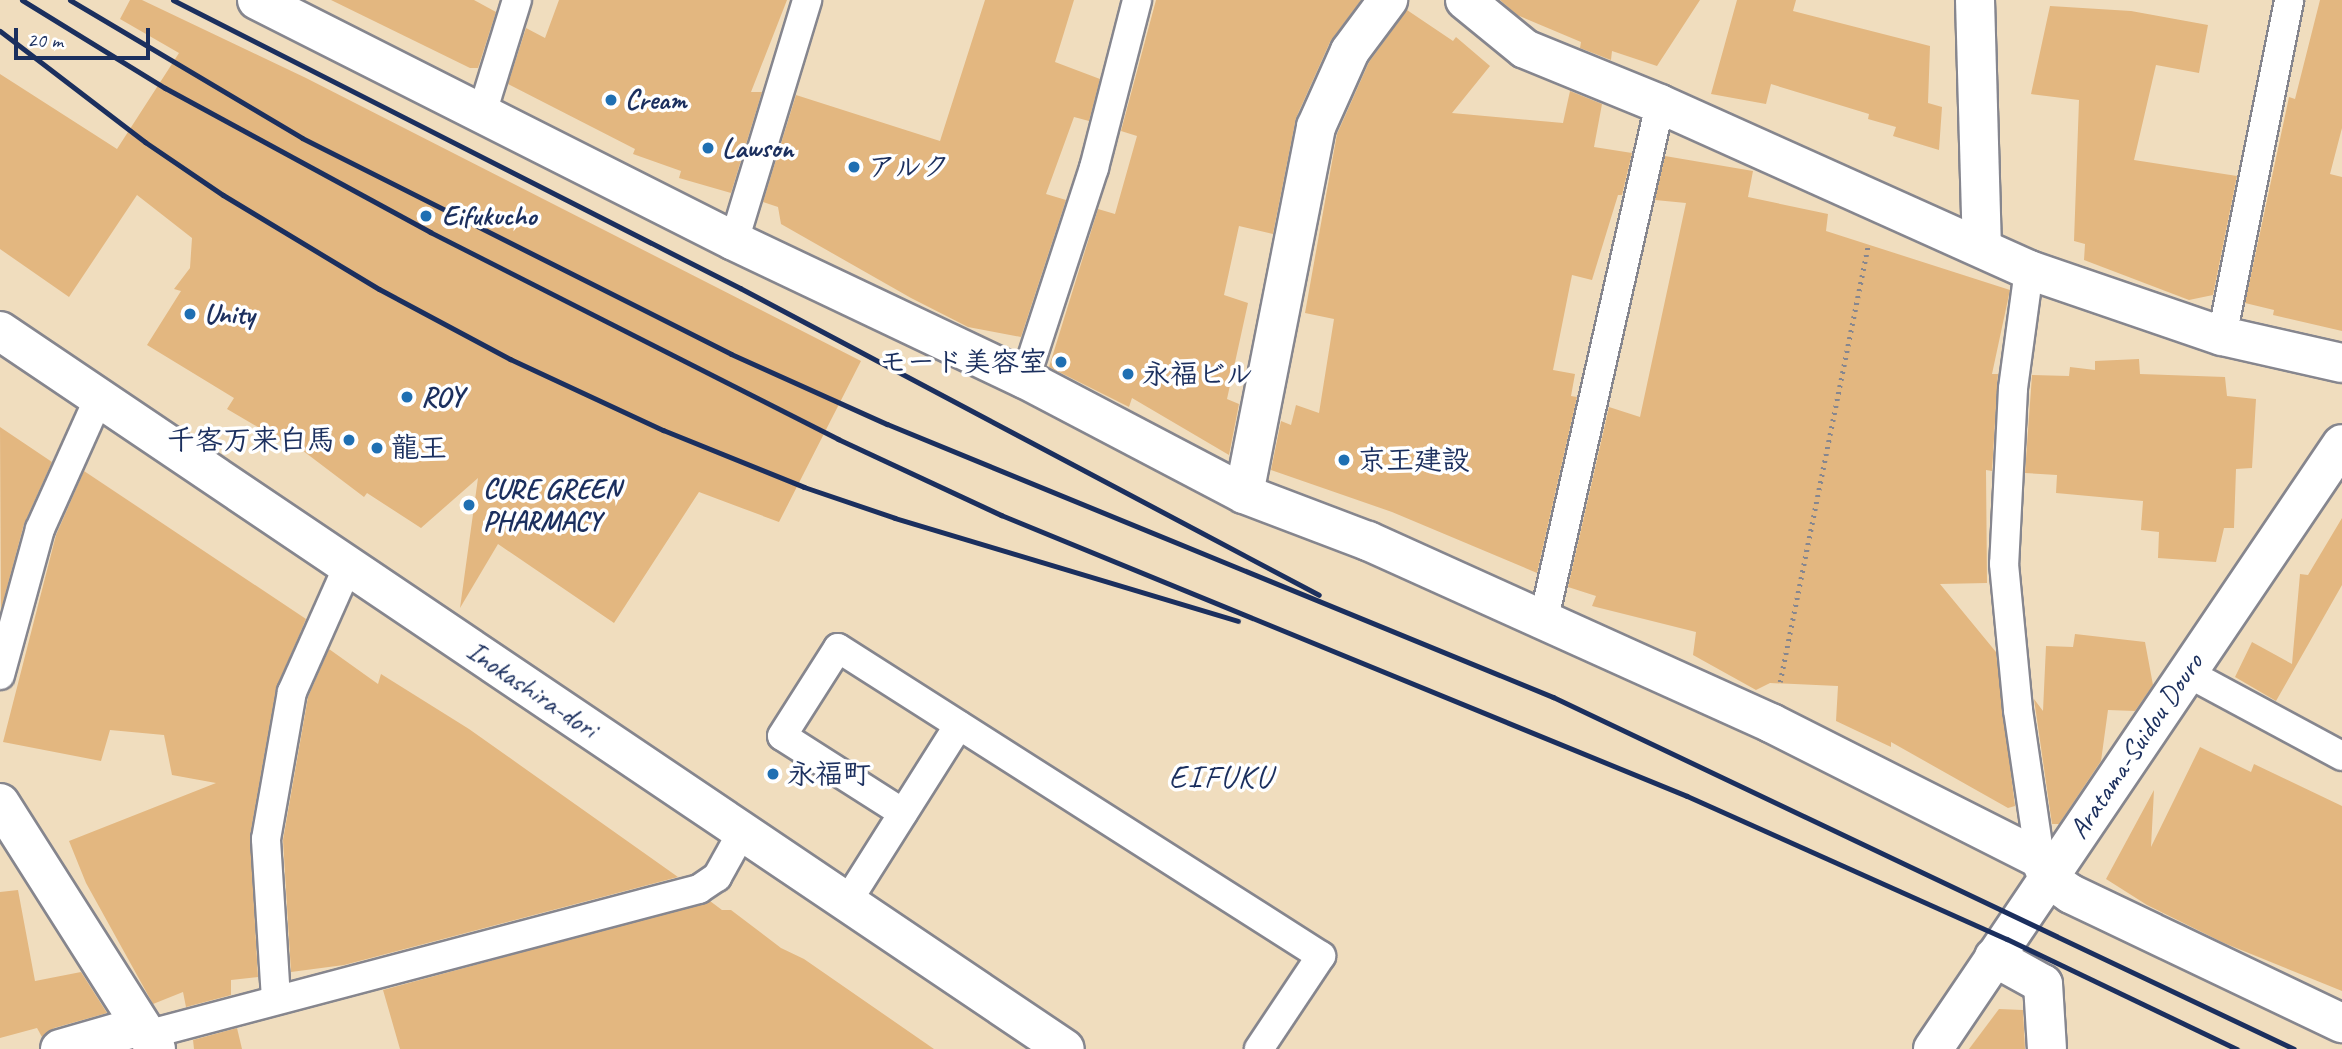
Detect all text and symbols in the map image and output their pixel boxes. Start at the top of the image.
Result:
scale bar [18,14,154,58]
text: 20 m [27,27,63,53]
place label: Cream [625,83,686,117]
marker: Cream [603,92,619,108]
place label: Lawson [722,131,793,165]
marker: Lawson [700,140,716,156]
place label: アルク [868,150,952,184]
marker: アルク [846,159,862,175]
place label: Eifukucho [442,199,536,233]
marker: Eifukucho [416,206,436,226]
place label: Unity [204,297,255,331]
marker: Unity [182,306,198,322]
place label: モード美容室 [879,345,1047,379]
marker: モード美容室 [1053,354,1069,370]
place label: 永福ビル [1142,357,1254,391]
marker: 永福ビル [1120,366,1136,382]
place label: ROY [421,380,463,414]
marker: ROY [399,389,415,405]
place label: 千客万来白馬 [167,423,335,457]
place label: 龍王 [391,431,447,465]
marker: 千客万来白馬 [341,432,357,448]
marker: 龍王 [369,440,385,456]
place label: 京王建設 [1358,443,1470,477]
marker: 京王建設 [1336,452,1352,468]
place label: CURE GREEN PHARMACY [483,472,619,538]
marker: CURE GREEN PHARMACY [461,497,477,513]
street label: Inokashira-dori [460,634,604,746]
street label: Aratama-Suidou Douro [2062,647,2210,845]
place label: 永福町 [787,757,871,791]
district label: EIFUKU [1170,758,1272,796]
marker: 永福町 [765,766,781,782]

